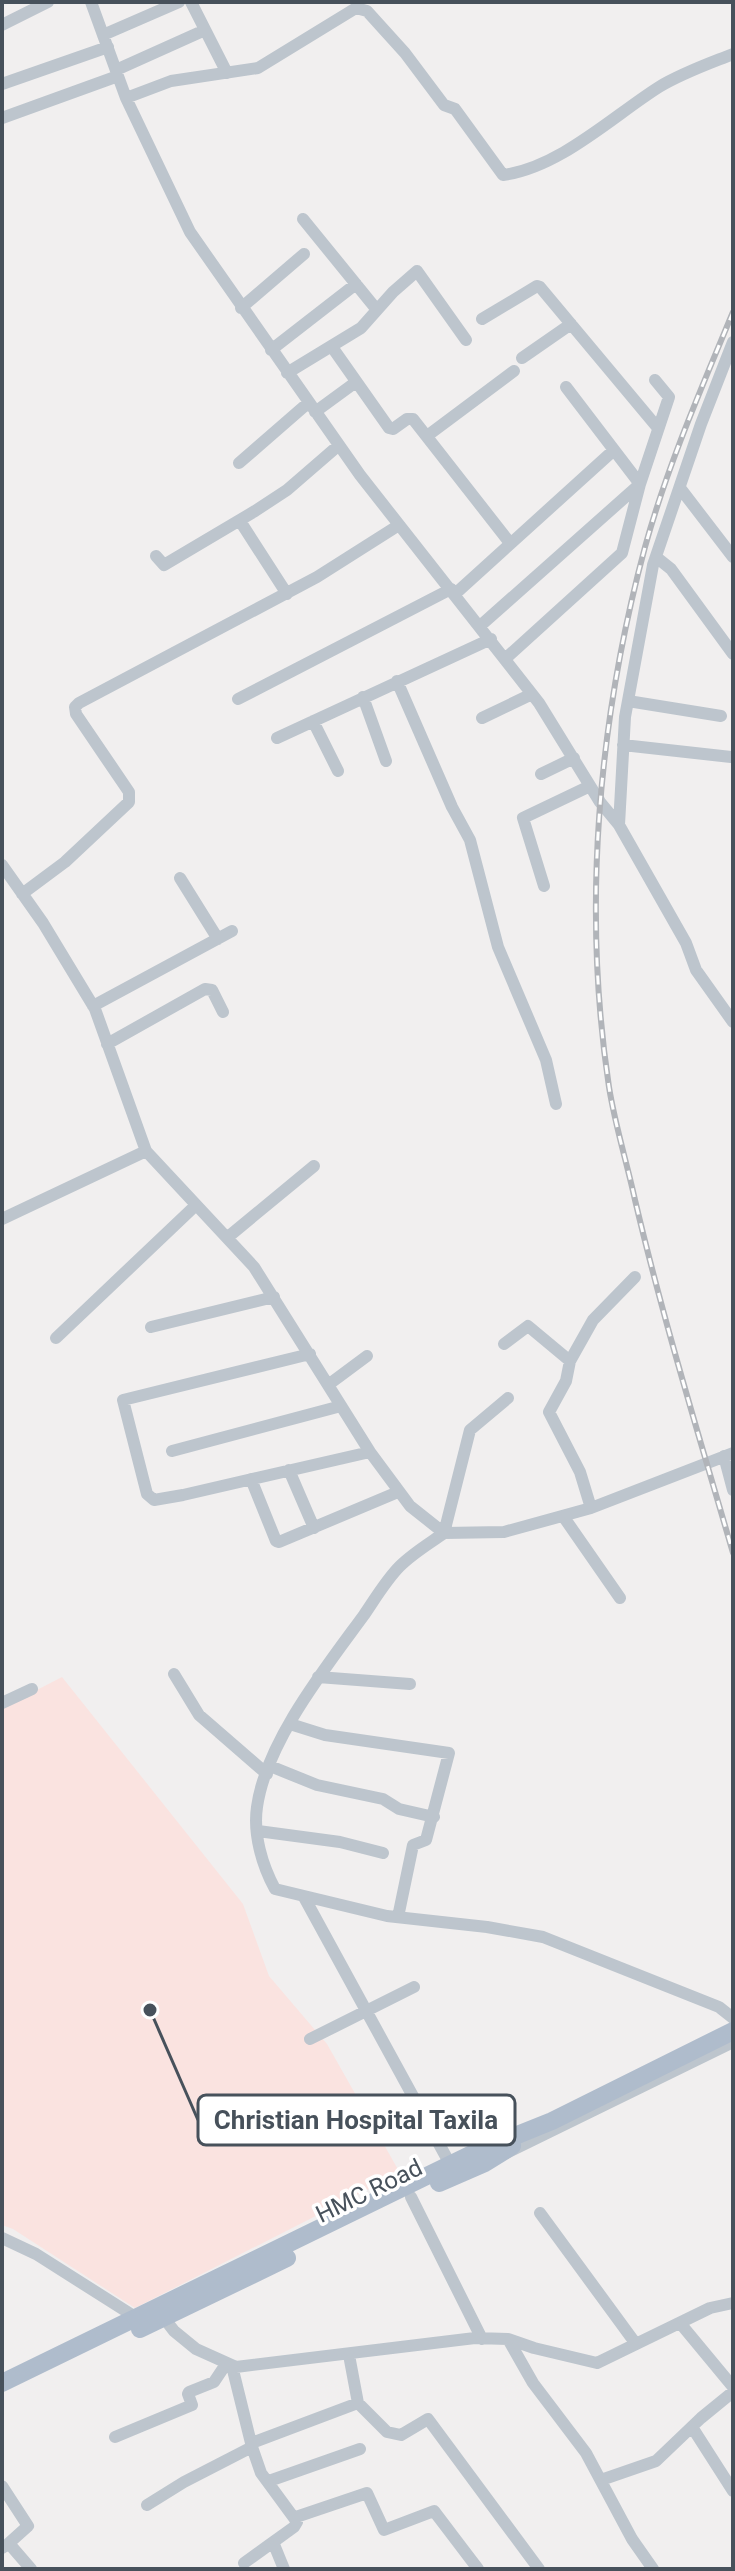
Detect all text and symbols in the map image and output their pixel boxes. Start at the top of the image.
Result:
callout: Christian Hospital Taxila [198,2095,515,2145]
text: Christian Hospital Taxila [214,2105,498,2135]
street label: HMC Road [311,2153,427,2229]

